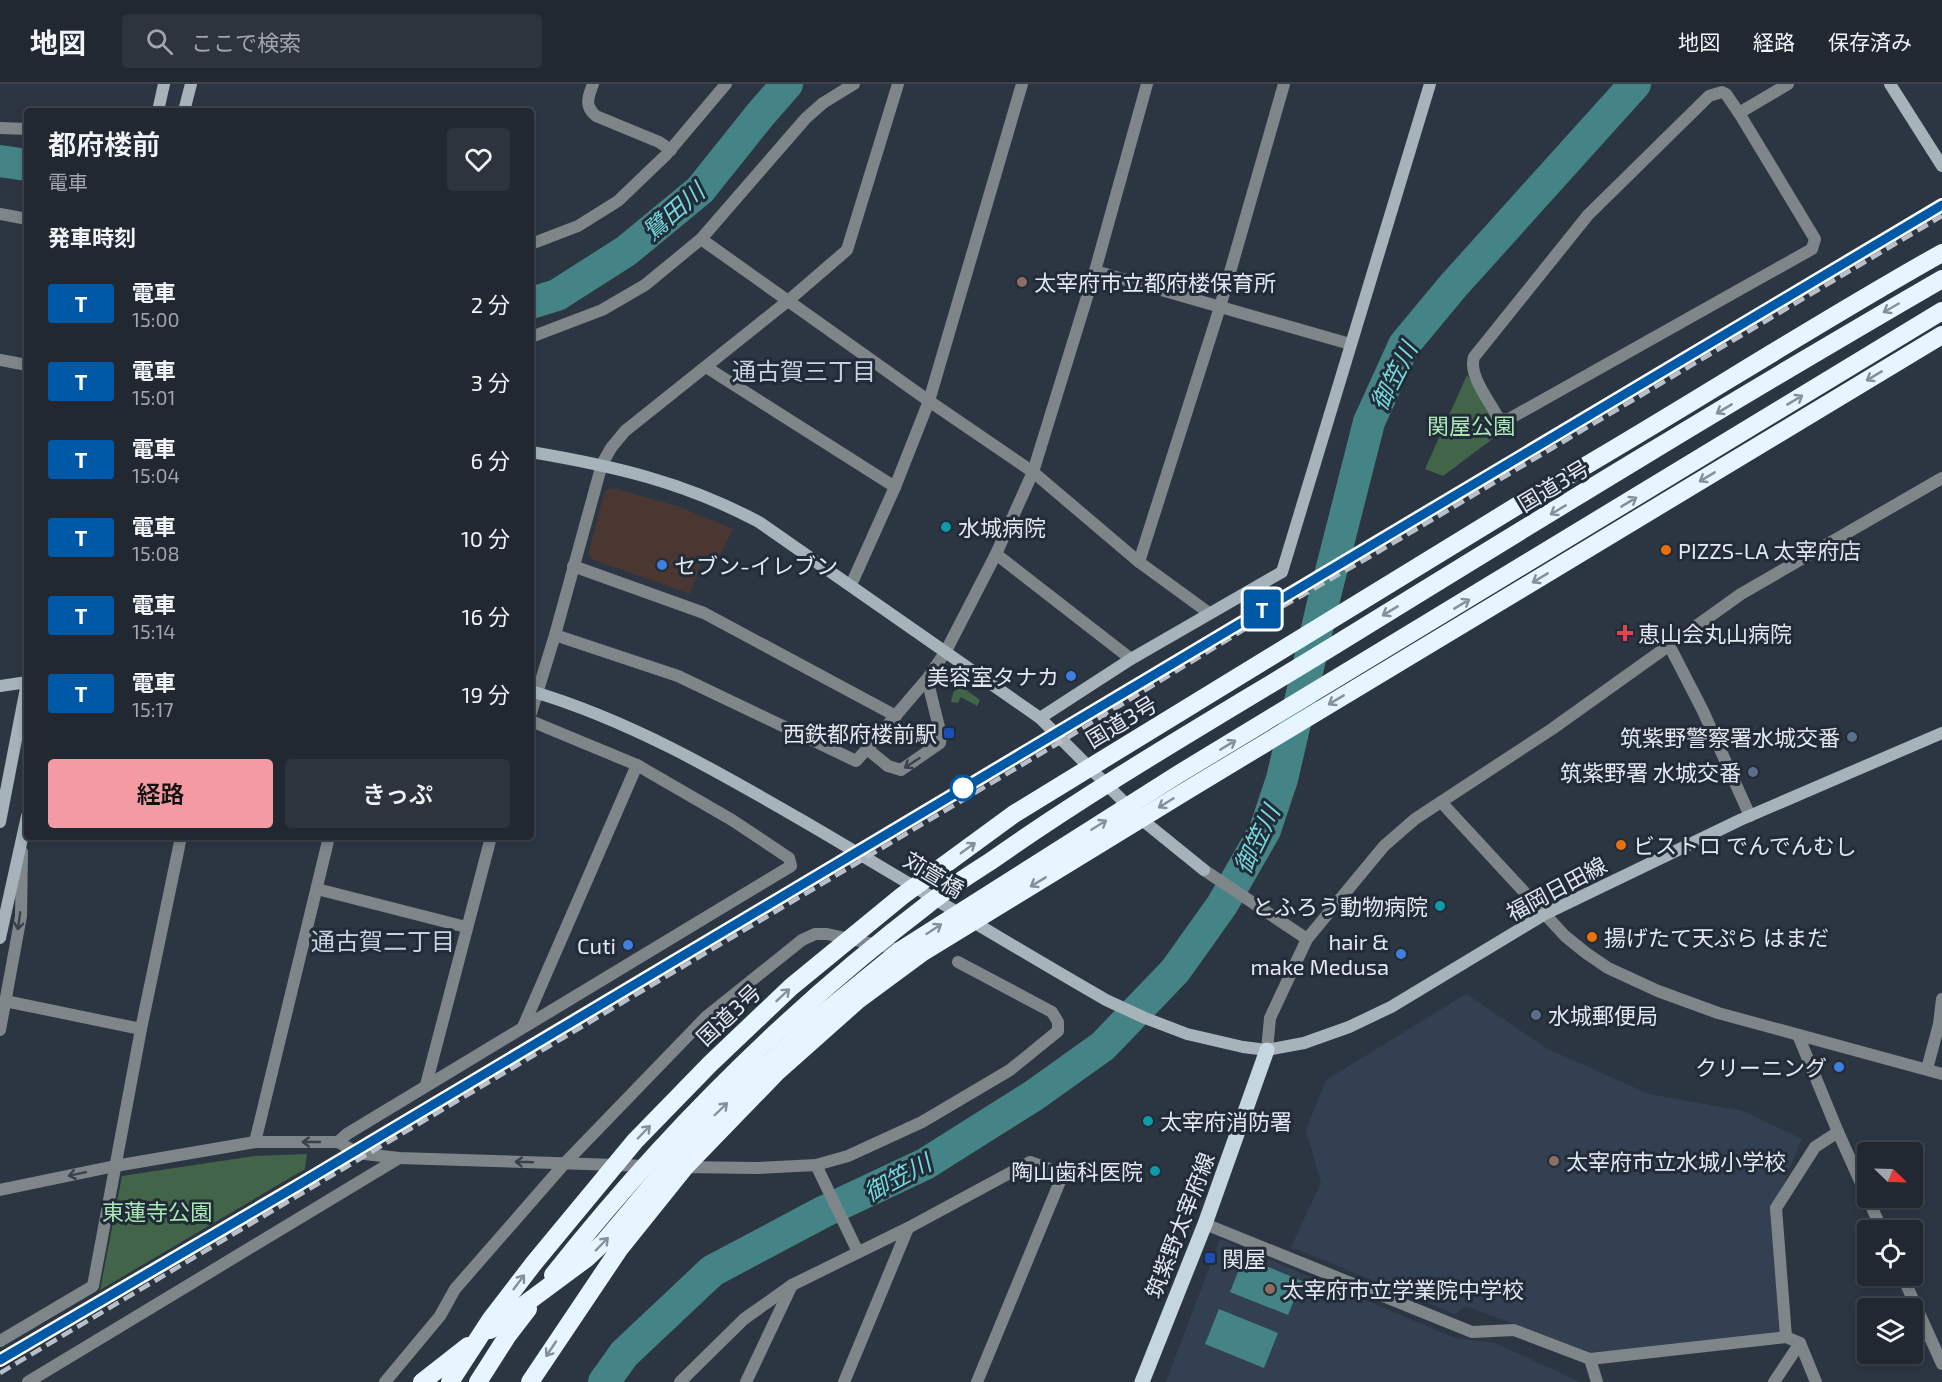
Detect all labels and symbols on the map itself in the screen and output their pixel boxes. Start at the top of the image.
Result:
water label: 鷺田川 [636,174,712,246]
place label: 太宰府市立都府楼保育所 [1034,269,1276,295]
marker: 太宰府市立都府楼保育所 [1015,275,1029,289]
one-way arrow [1883,303,1900,315]
water label: 御笠川 [1364,335,1424,415]
district label: 通古賀三丁目 [732,356,876,385]
one-way arrow [1866,370,1883,382]
one-way arrow [1786,394,1803,406]
one-way arrow [1716,403,1733,415]
park label: 関屋公園 [1427,412,1515,438]
street label: 国道3号 [1513,454,1593,516]
one-way arrow [1699,471,1716,483]
one-way arrow [1620,496,1637,508]
one-way arrow [1550,505,1567,517]
place label: 水城病院 [958,514,1046,540]
marker: 水城病院 [939,520,953,534]
place label: PIZZS-LA 太宰府店 [1678,537,1861,563]
marker: PIZZS-LA 太宰府店 [1659,543,1673,557]
place label: セブン-イレブン [674,552,838,578]
marker: セブン-イレブン [655,558,669,572]
one-way arrow [1532,571,1549,584]
line badge: T [1242,590,1282,628]
one-way arrow [1453,597,1470,609]
one-way arrow [1382,605,1399,617]
place label: 恵山会丸山病院 [1638,620,1792,646]
marker: 恵山会丸山病院 [1616,624,1634,642]
place label: 美容室タナカ [927,663,1059,689]
marker: 美容室タナカ [1064,669,1078,683]
street label: 国道3号 [1081,690,1161,752]
one-way arrow [1328,695,1345,707]
place label: 西鉄都府楼前駅 [783,720,937,746]
place label: 筑紫野警察署水城交番 [1620,724,1840,750]
marker: 西鉄都府楼前駅 [942,726,956,740]
marker: 筑紫野警察署水城交番 [1845,730,1859,744]
one-way arrow [1219,739,1236,751]
one-way arrow [905,757,921,769]
place label: 筑紫野署 水城交番 [1560,759,1741,785]
marker: 筑紫野署 水城交番 [1746,765,1760,779]
unlabelled marker [950,775,976,801]
one-way arrow [1158,798,1175,810]
water label: 御笠川 [1227,798,1286,878]
one-way arrow [1090,818,1107,830]
place label: ビストロ でんでんむし [1633,832,1857,858]
marker: ビストロ でんでんむし [1614,838,1628,852]
one-way arrow [959,842,975,854]
street label: 苅萱橋 [899,846,969,902]
street label: 福岡日田線 [1501,851,1611,925]
one-way arrow [1030,877,1047,889]
place label: とふろう動物病院 [1252,893,1428,919]
marker: とふろう動物病院 [1433,899,1447,913]
one-way arrow [14,911,25,931]
one-way arrow [925,922,942,934]
place label: 揚げたて天ぷら はまだ [1604,924,1829,950]
district label: 通古賀二丁目 [311,926,455,955]
place label: hair & make Medusa [1251,928,1389,979]
marker: 揚げたて天ぷら はまだ [1585,930,1599,944]
place label: Cuti [577,932,616,958]
marker: Cuti [621,938,635,952]
marker: hair & make Medusa [1394,947,1408,961]
street label: 国道3号 [691,978,765,1050]
one-way arrow [775,988,790,1003]
place label: 水城郵便局 [1548,1002,1658,1028]
marker: 水城郵便局 [1529,1008,1543,1022]
place label: クリーニング [1695,1054,1827,1080]
marker: クリーニング [1832,1060,1846,1074]
one-way arrow [714,1101,729,1116]
place label: 太宰府消防署 [1160,1108,1292,1134]
marker: 太宰府消防署 [1141,1114,1155,1128]
one-way arrow [636,1125,650,1140]
one-way arrow [302,1136,322,1148]
north arrow [1857,1142,1923,1208]
water label: 御笠川 [858,1146,938,1207]
street label: 筑紫野太宰府線 [1139,1148,1219,1302]
place label: 太宰府市立水城小学校 [1566,1148,1786,1174]
marker: 太宰府市立水城小学校 [1547,1154,1561,1168]
one-way arrow [515,1156,535,1167]
place label: 陶山歯科医院 [1011,1158,1143,1184]
marker: 陶山歯科医院 [1148,1164,1162,1178]
one-way arrow [68,1169,87,1180]
park label: 東蓮寺公園 [102,1198,212,1224]
one-way arrow [594,1237,608,1252]
place label: 関屋 [1222,1245,1266,1271]
marker: 関屋 [1203,1251,1217,1265]
one-way arrow [513,1275,526,1291]
place label: 太宰府市立学業院中学校 [1282,1276,1524,1302]
marker: 太宰府市立学業院中学校 [1263,1282,1277,1296]
one-way arrow [545,1341,557,1357]

